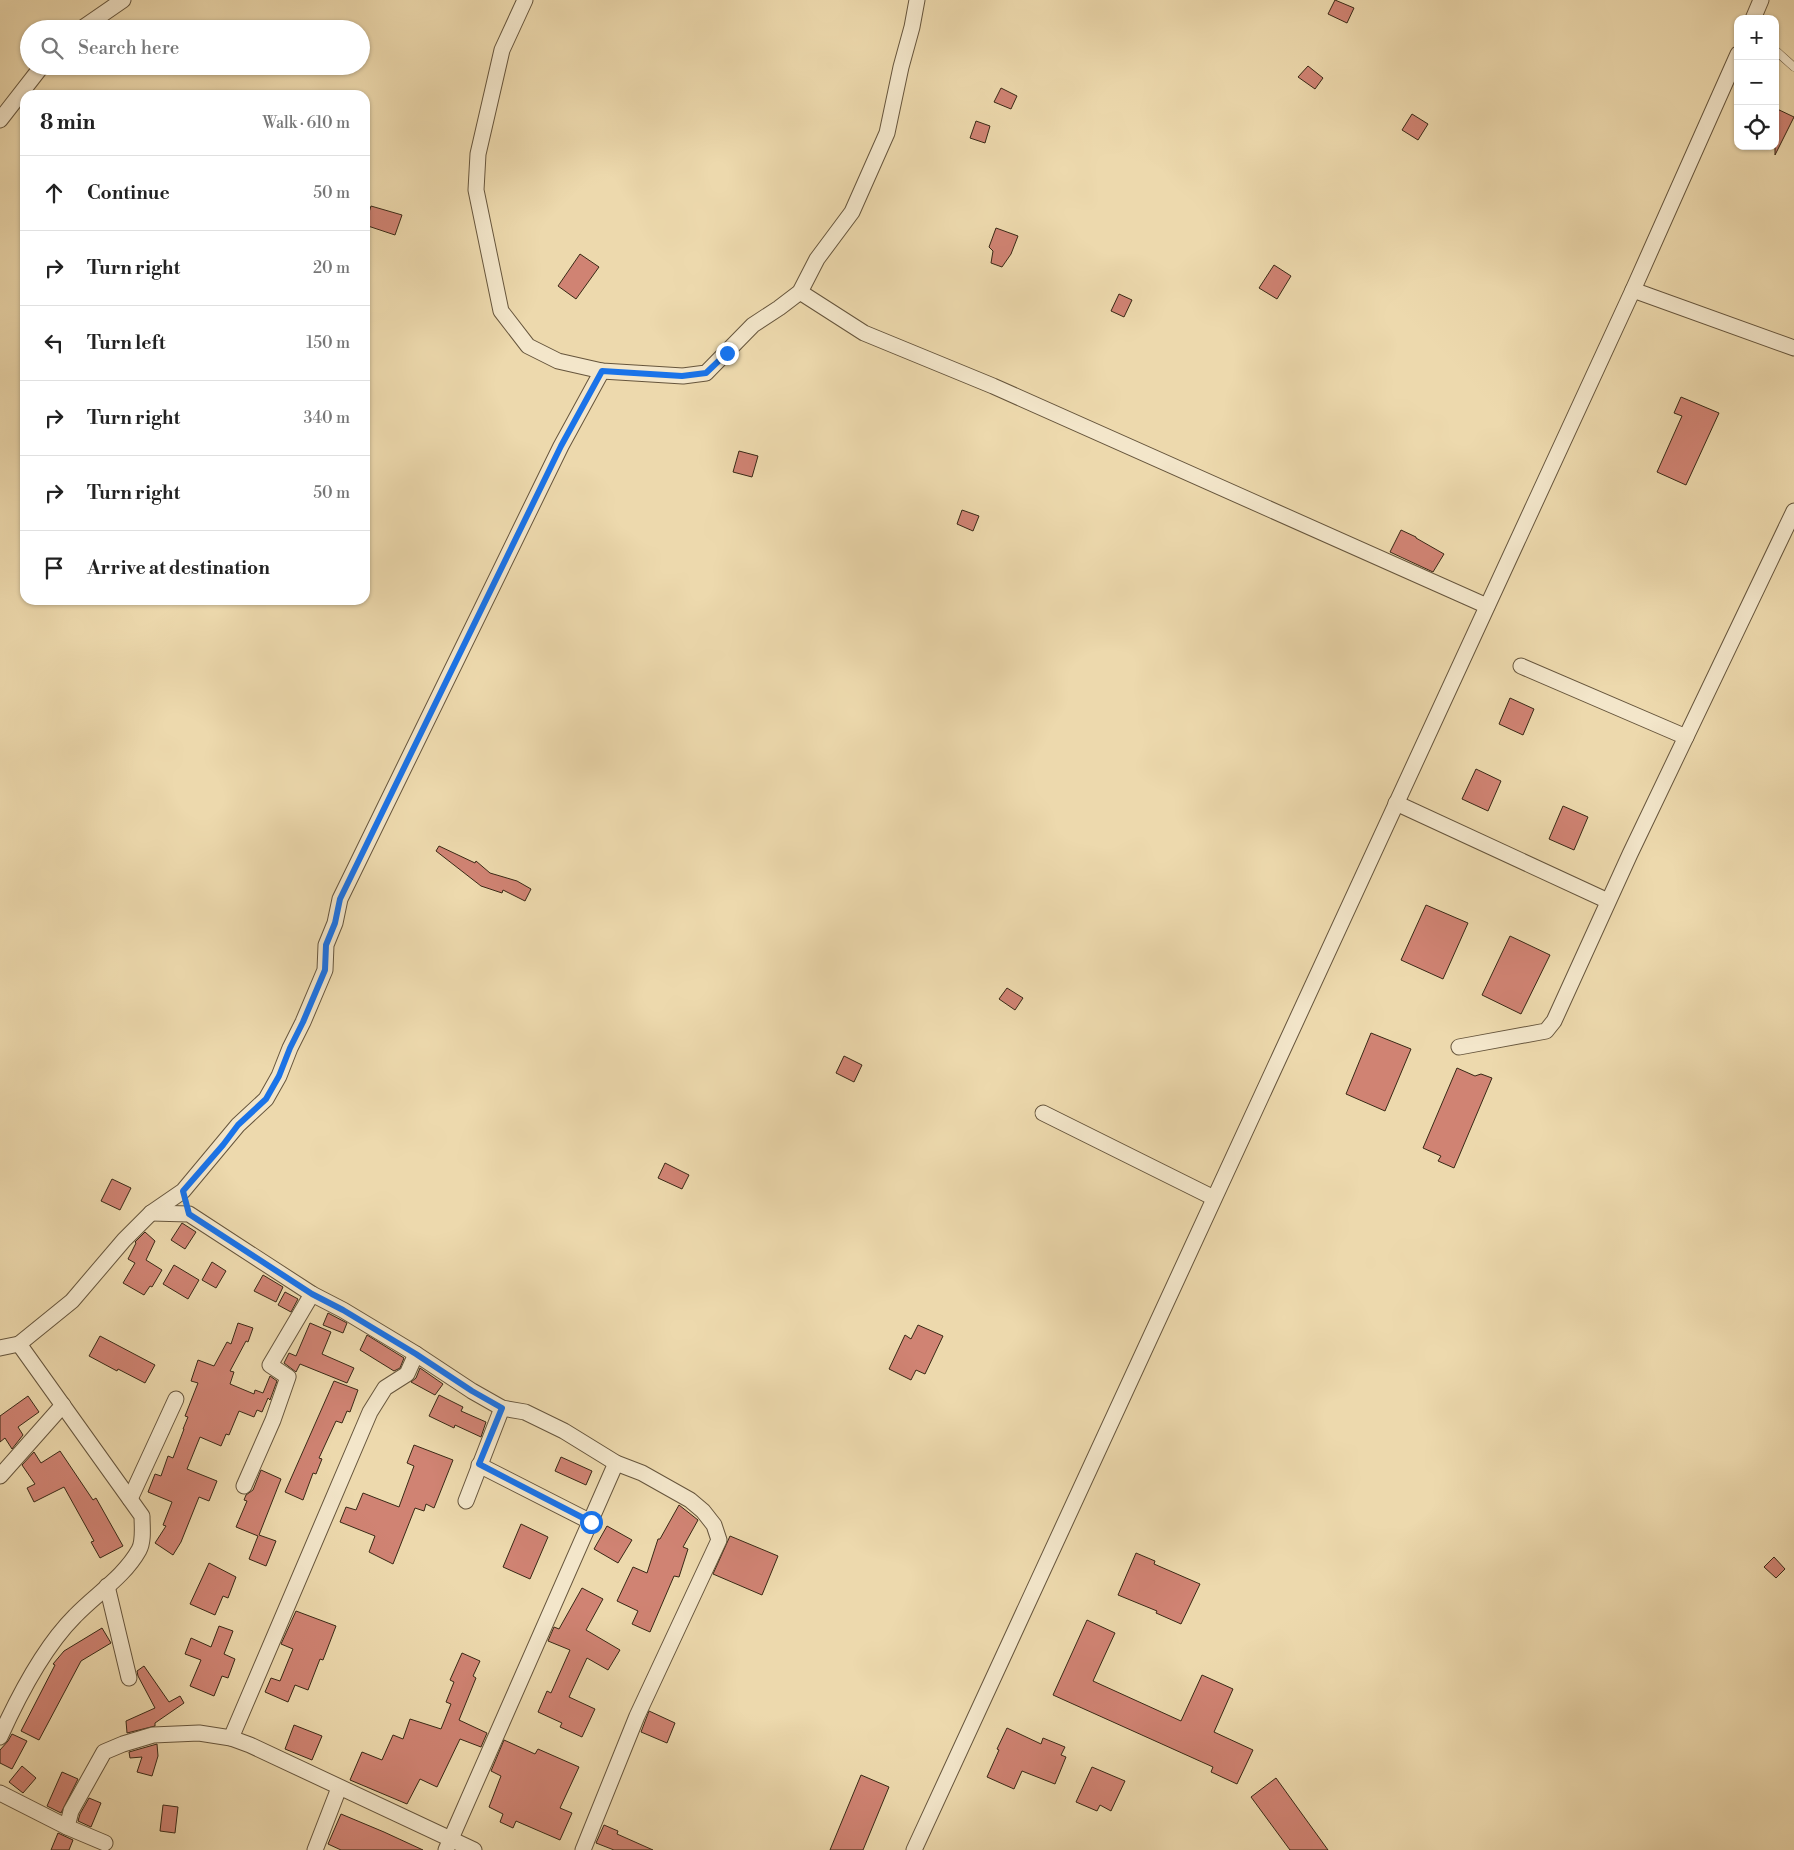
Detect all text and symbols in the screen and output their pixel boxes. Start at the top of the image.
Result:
map controls [1734,15,1779,150]
button: + [1734,15,1779,60]
search box [20,20,370,75]
icon: search [38,34,66,62]
text: Search here [78,36,179,60]
button: − [1734,60,1779,105]
button: locate [1734,105,1779,150]
text: 8 min [40,110,95,136]
text: Walk · 610 m [263,113,350,133]
icon: ahead [40,179,68,207]
text: Continue [87,181,170,205]
text: 50 m [313,183,350,203]
icon: right [40,254,68,282]
text: Turn right [87,256,180,280]
text: 20 m [313,258,350,278]
icon: left [40,329,68,357]
text: Turn left [87,331,166,355]
text: 150 m [306,333,350,353]
route end [716,342,739,365]
icon: right [40,404,68,432]
text: Turn right [87,406,180,430]
text: 340 m [303,408,350,428]
icon: right [40,479,68,507]
text: Turn right [87,481,180,505]
text: 50 m [313,483,350,503]
icon: arrive [40,554,68,582]
text: Arrive at destination [87,556,270,580]
route start [580,1511,603,1534]

